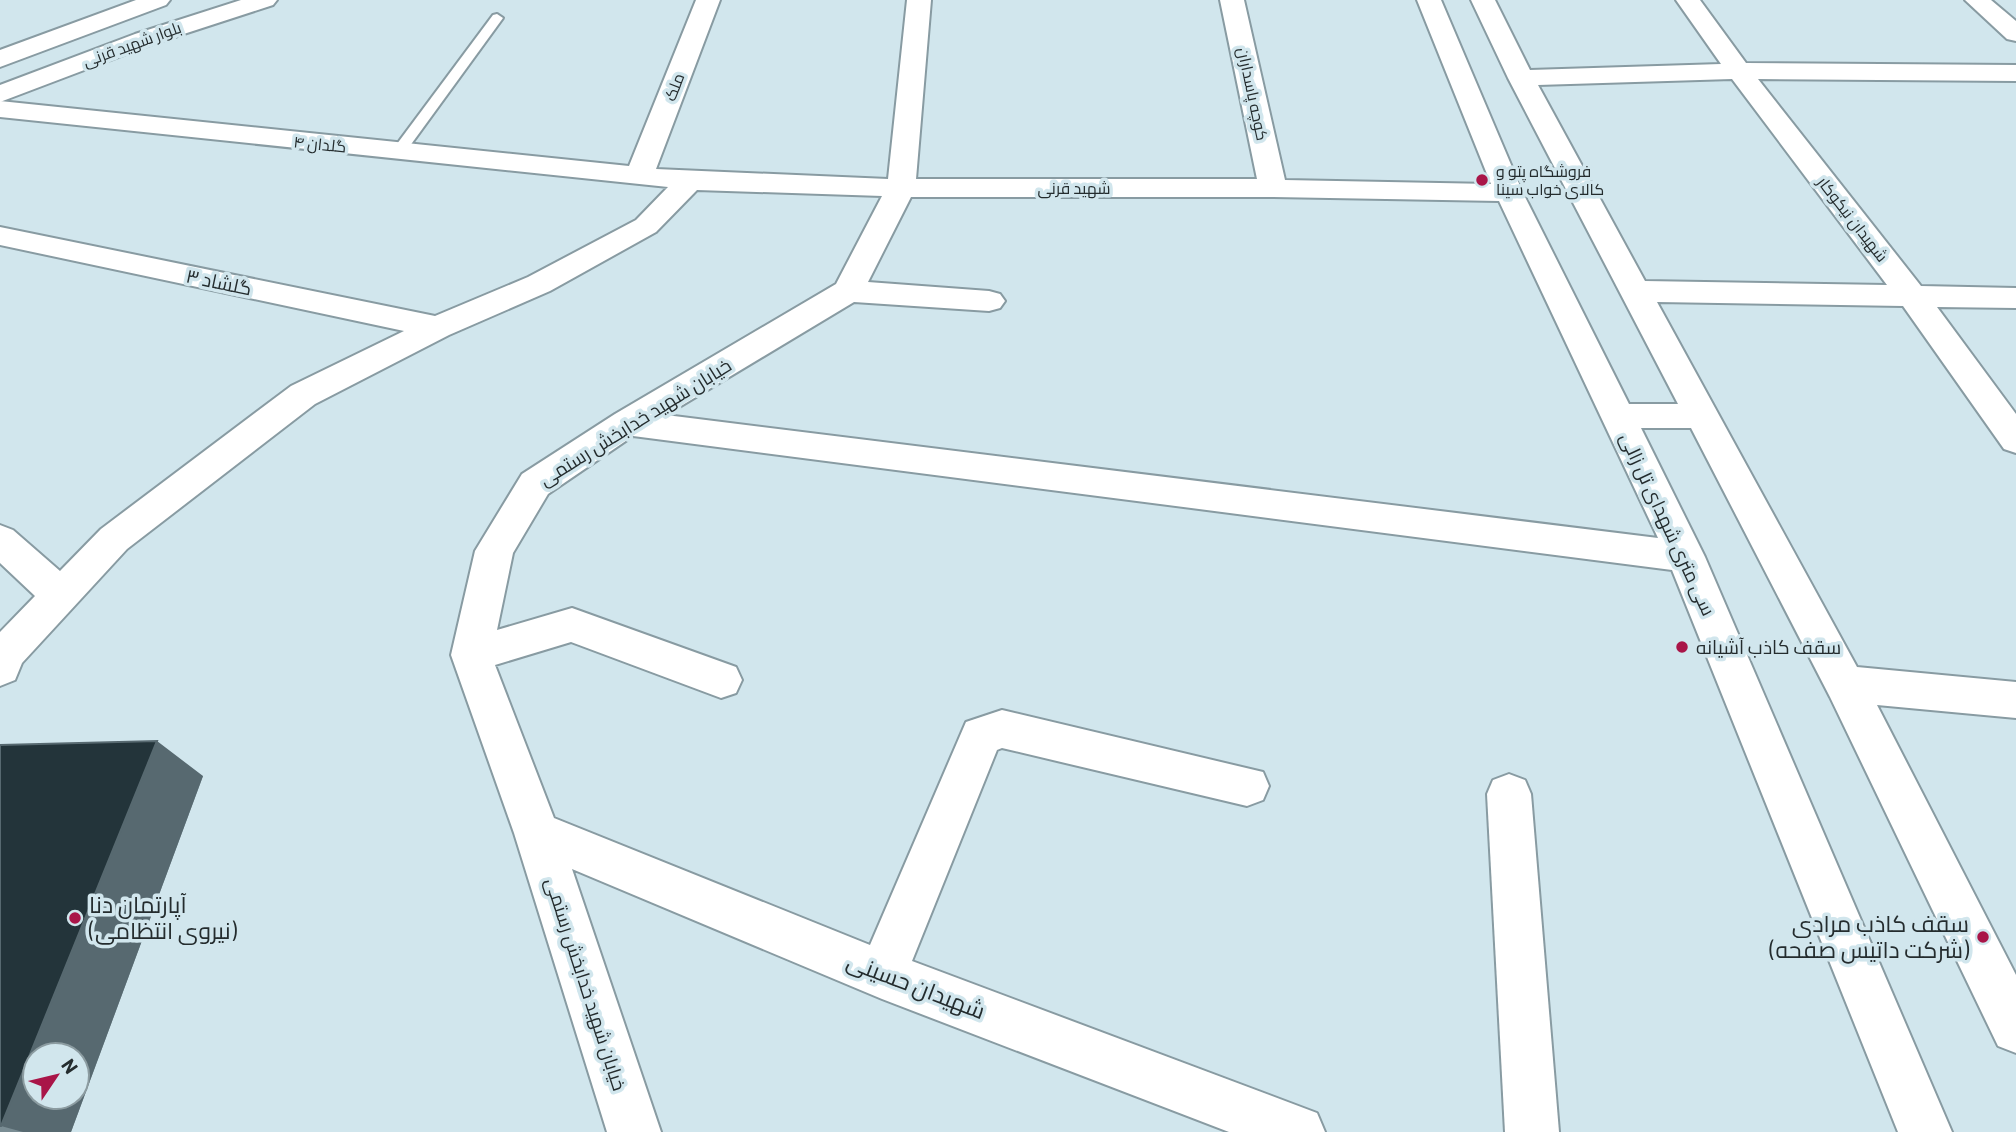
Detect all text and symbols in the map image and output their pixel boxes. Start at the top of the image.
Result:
street label: بلوار شهید قرنی [80,17,184,72]
street label: کوچه پاسداران [1231,46,1273,143]
street label: ملک [660,70,687,103]
street label: گلدان ۴ [292,131,347,158]
place label: فروشگاه پتو و کالای خواب سینا [1496,161,1604,200]
marker: فروشگاه پتو و کالای خواب سینا [1474,172,1490,188]
street label: شهیدان نیکوکار [1812,172,1893,266]
street label: شهید قرنی [1037,178,1111,199]
street label: گلشاد ۳ [184,263,254,300]
street label: خیابان شهید خدابخش رستمی [534,353,736,491]
street label: سی متری شهدای تل زالی [1615,429,1721,619]
place label: سقف کاذب آشیانه [1696,635,1841,658]
marker: سقف کاذب آشیانه [1674,639,1690,655]
street label: خیابان شهید خدابخش رستمی [540,875,632,1093]
place label: آپارتمان دنا (نیروی انتظامی) [88,890,238,945]
place label: سقف کاذب مرادی (شرکت داتیس صفحه) [1768,909,1970,964]
marker: آپارتمان دنا (نیروی انتظامی) [67,910,83,926]
marker: سقف کاذب مرادی (شرکت داتیس صفحه) [1975,929,1991,945]
street label: شهیدان حسینی [843,946,989,1025]
north arrow [21,1041,91,1111]
text: N [57,1054,83,1078]

